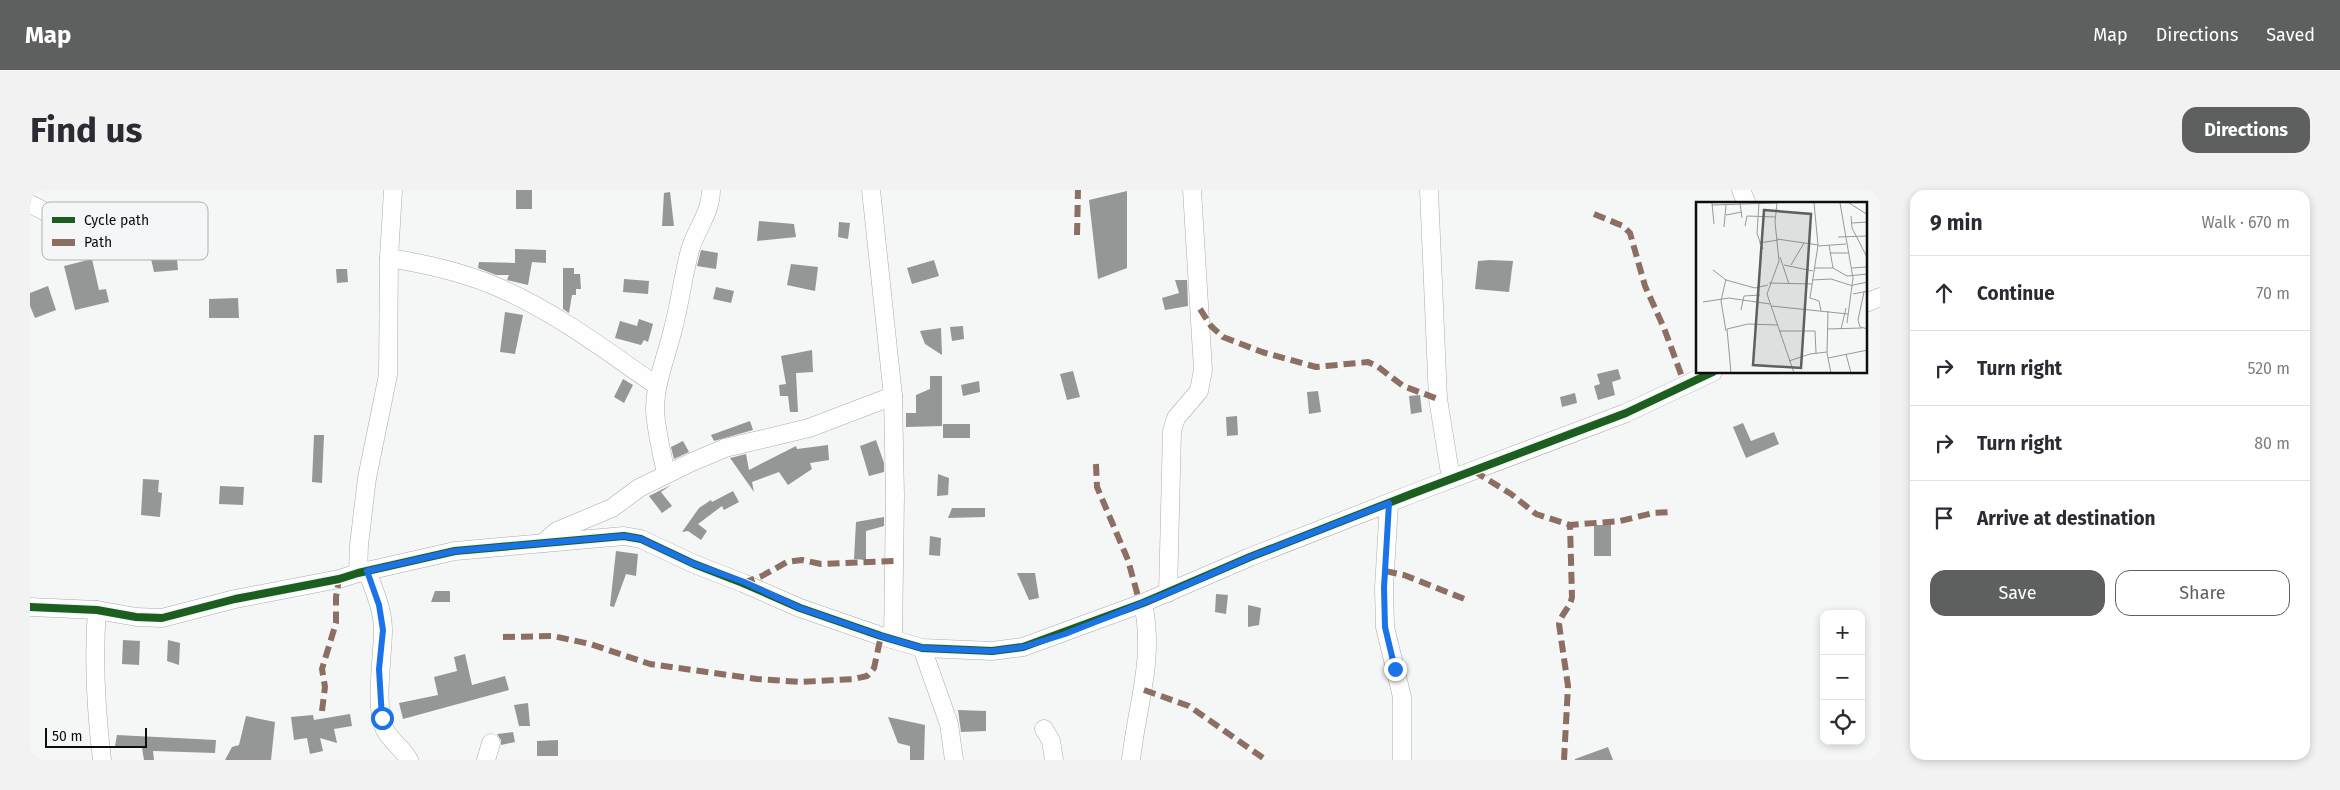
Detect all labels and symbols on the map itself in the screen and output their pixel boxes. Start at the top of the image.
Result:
legend [42,202,208,260]
inset map [1696,202,1868,374]
text: Cycle path [84,212,149,229]
text: Path [84,234,112,251]
route end [1384,658,1407,681]
route start [371,707,394,730]
scale bar [45,725,148,748]

